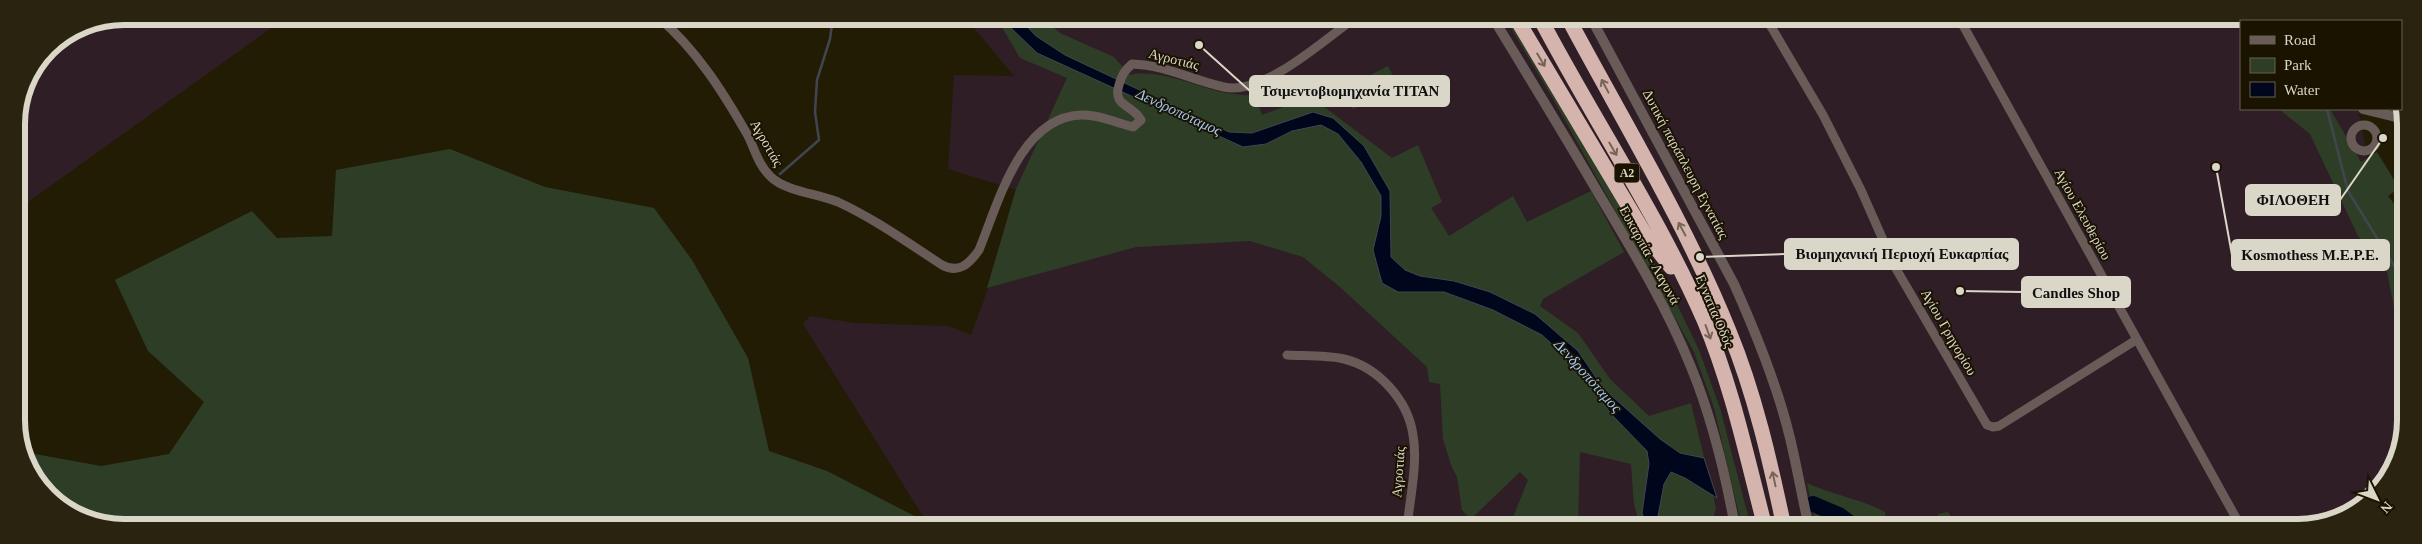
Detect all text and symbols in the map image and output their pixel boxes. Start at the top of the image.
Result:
legend [2240,20,2402,110]
text: Road [2284,32,2316,48]
street label: Αγροτιάς [1147,46,1201,73]
one-way arrow [1536,52,1546,66]
text: Park [2284,57,2312,73]
callout: Τσιμεντοβιομηχανία ΤΙΤΑΝ [1250,76,1449,106]
one-way arrow [1600,79,1610,94]
text: Water [2284,82,2319,98]
text: Τσιμεντοβιομηχανία ΤΙΤΑΝ [1261,83,1440,99]
water label: Δενδροπόταμος [1133,85,1225,139]
street label: Δυτική παράπλευρη Εγνατίας [1640,87,1732,242]
street label: Αγροτιάς [747,117,786,170]
one-way arrow [1609,141,1619,155]
road number: Α2 [1614,164,1640,182]
street label: Αγίου Ελευθερίου [2051,166,2114,263]
callout: ΦΙΛΟΘΕΗ [2246,185,2340,215]
text: ΦΙΛΟΘΕΗ [2256,192,2330,208]
street label: Ευκαρπία - Λαγυνά [1616,203,1683,308]
one-way arrow [1676,223,1686,237]
callout: Βιομηχανική Περιοχή Ευκαρπίας [1785,239,2018,269]
callout: Kosmothess M.E.P.E. [2232,240,2389,270]
text: Βιομηχανική Περιοχή Ευκαρπίας [1796,246,2009,262]
text: Kosmothess M.E.P.E. [2241,247,2379,263]
street label: Εγνατία Οδός [1692,272,1737,350]
callout: Candles Shop [2022,277,2130,307]
text: Candles Shop [2032,285,2120,301]
street label: Αγίου Γρηγορίου [1918,287,1979,378]
one-way arrow [1704,323,1713,339]
water label: Δενδροπόταμος [1550,336,1625,416]
street label: Αγροτιάς [1389,445,1408,498]
one-way arrow [1769,472,1778,488]
north arrow [2352,474,2402,524]
text: N [2377,499,2395,516]

